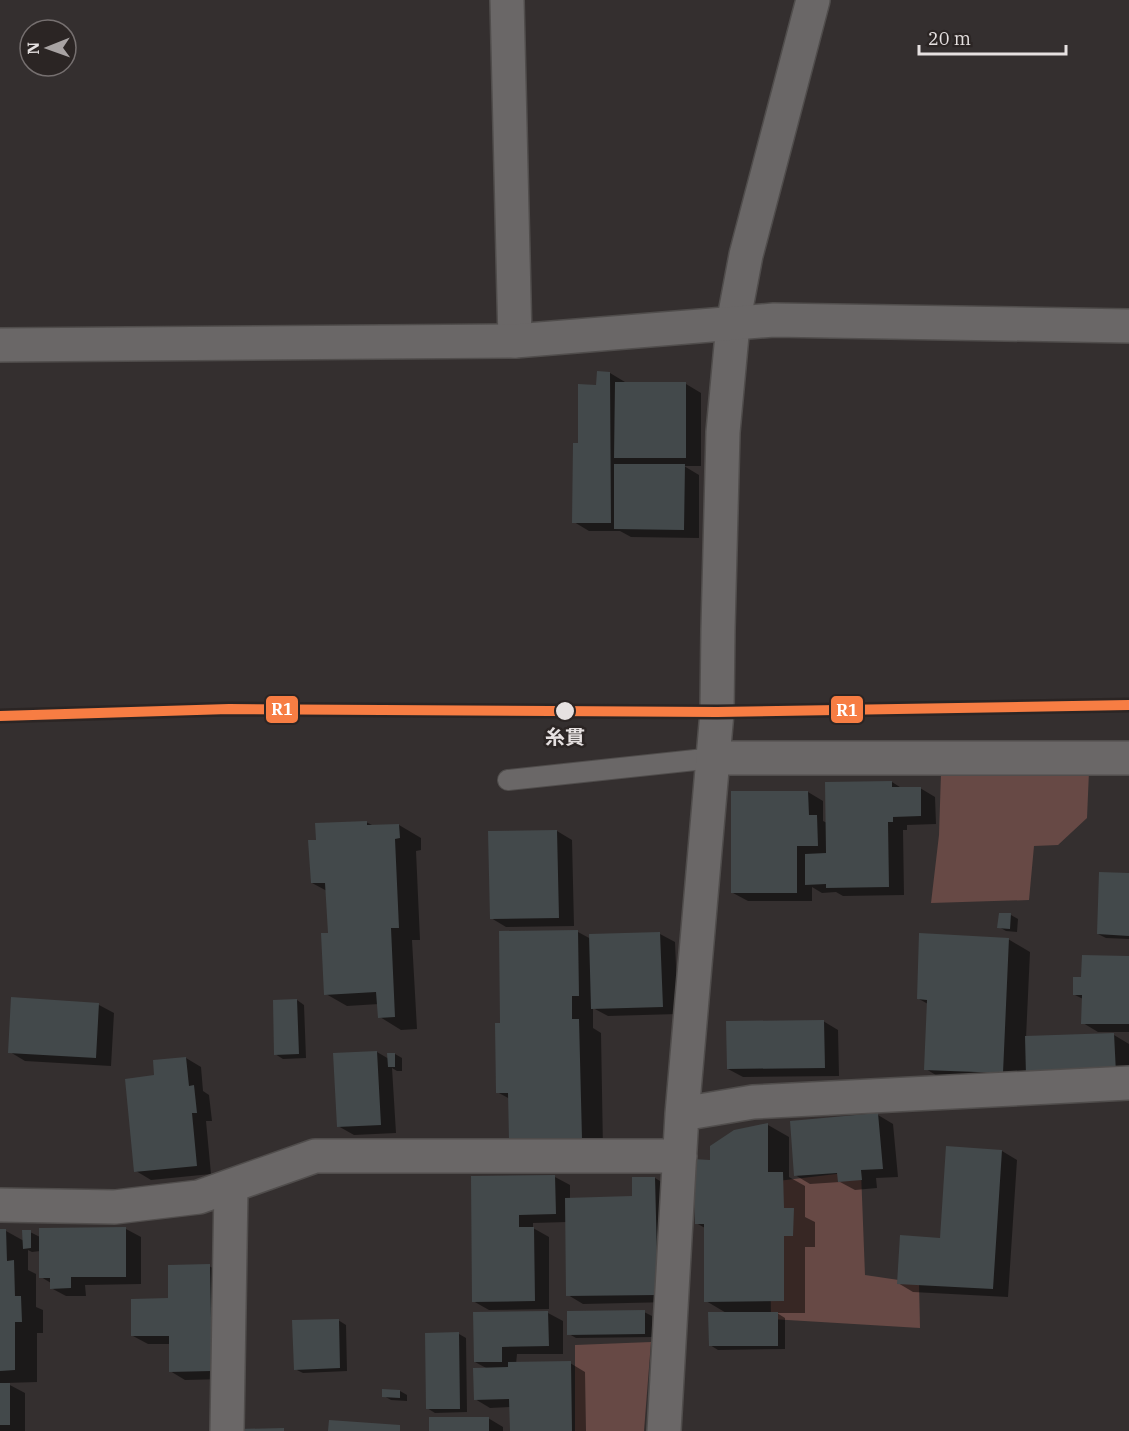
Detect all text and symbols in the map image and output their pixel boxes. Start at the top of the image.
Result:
north arrow [18,18,78,78]
scale bar [919,18,1066,56]
text: 20 m [928,27,971,50]
text: N [23,42,43,55]
line badge: R1 [265,695,299,724]
line badge: R1 [830,695,864,724]
text: R1 [271,699,293,719]
marker: 糸貫 [554,700,576,722]
text: R1 [836,700,858,720]
place label: 糸貫 [545,723,585,750]

